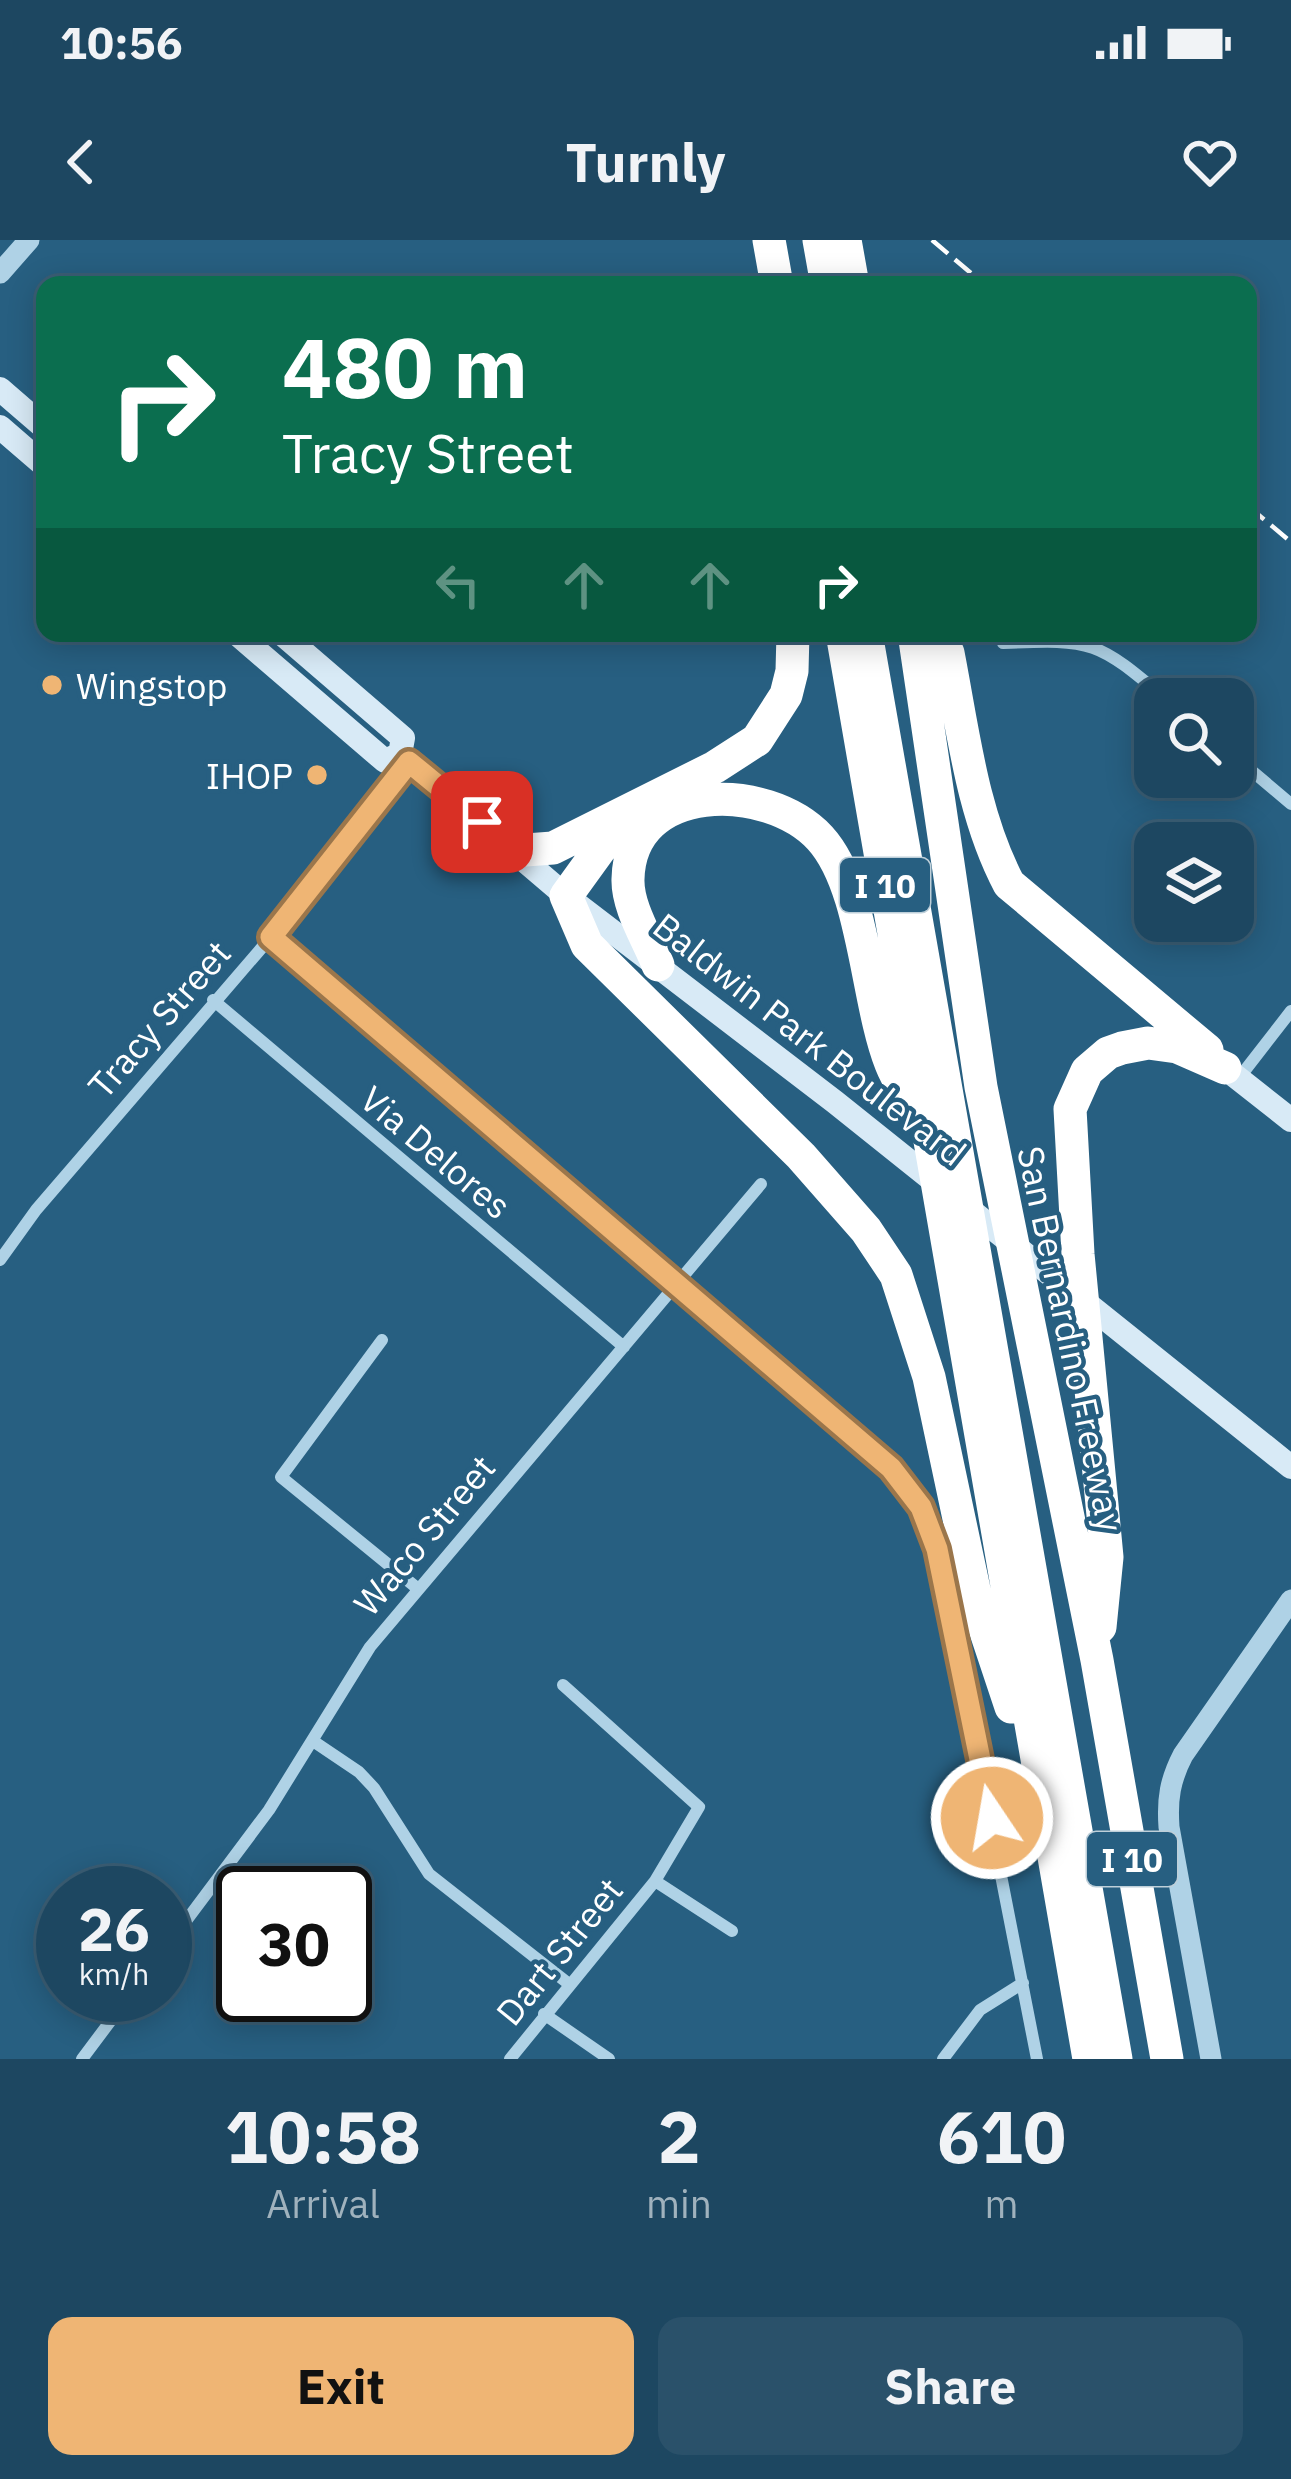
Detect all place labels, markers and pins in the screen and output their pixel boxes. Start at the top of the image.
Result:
place label: Wingstop [76,662,227,709]
marker: Wingstop [39,672,65,698]
place label: IHOP [206,752,293,799]
marker: IHOP [304,762,330,788]
pin [431,771,533,873]

